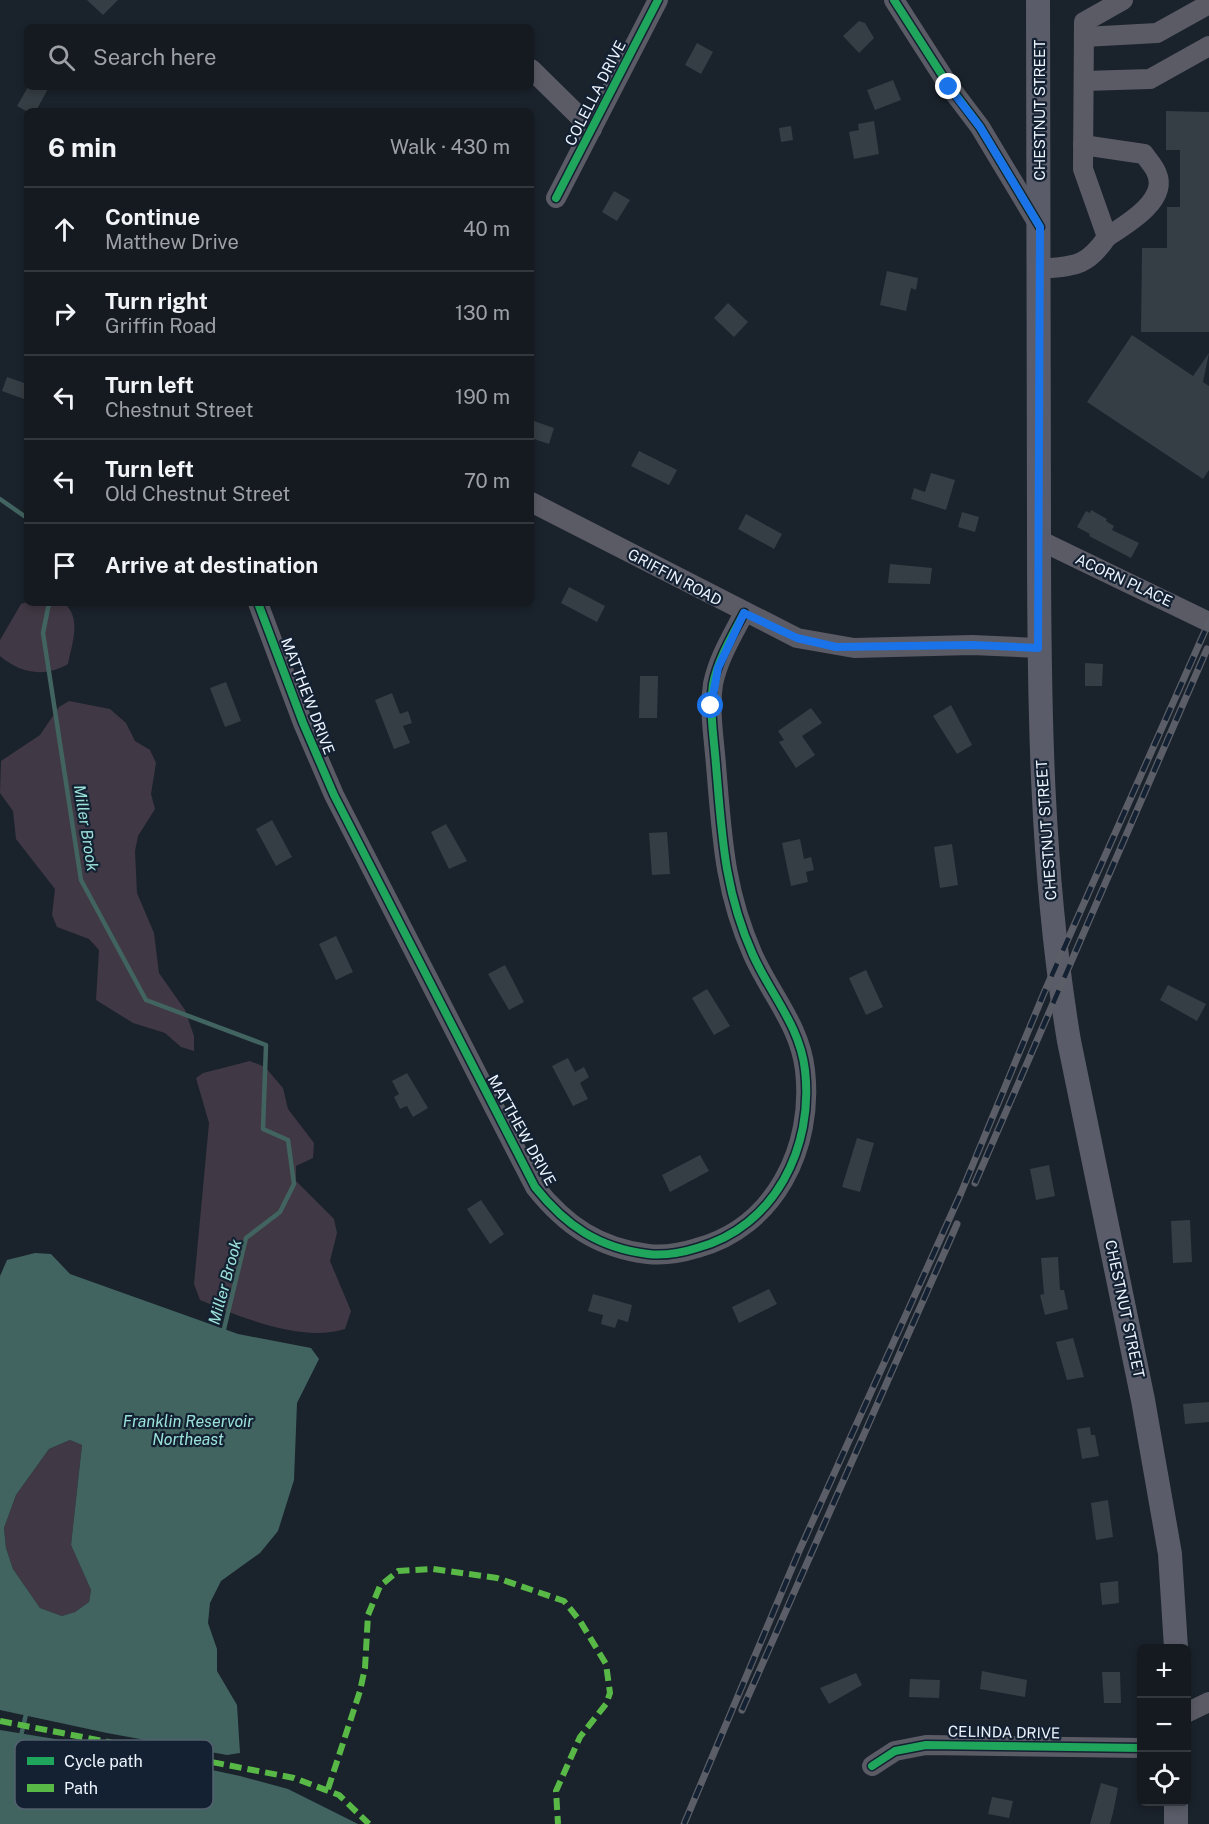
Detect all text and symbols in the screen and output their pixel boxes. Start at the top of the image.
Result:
search box [24,24,534,90]
street label: COLELLA DRIVE [561,38,629,148]
street label: CHESTNUT STREET [1031,39,1048,180]
icon: search [45,41,78,74]
text: Search here [93,44,217,70]
route end [935,73,961,99]
text: 6 min [48,132,117,163]
text: Walk · 430 m [390,135,510,159]
text: Continue [105,204,200,230]
icon: ahead [48,213,81,246]
text: 40 m [463,217,510,241]
text: Matthew Drive [105,230,239,254]
text: Turn right [105,288,208,314]
icon: right [48,297,81,330]
text: 130 m [455,301,510,325]
text: Griffin Road [105,314,217,338]
text: Turn left [105,372,194,398]
icon: left [48,381,81,414]
text: 190 m [455,385,510,409]
text: Chestnut Street [105,398,253,422]
text: Turn left [105,456,194,482]
icon: left [48,465,81,498]
text: 70 m [464,469,510,493]
text: Old Chestnut Street [105,482,290,506]
street label: GRIFFIN ROAD [625,545,725,609]
icon: arrive [48,549,81,582]
street label: ACORN PLACE [1073,550,1175,610]
text: Arrive at destination [105,552,318,578]
street label: MATTHEW DRIVE [278,635,338,757]
route start [697,692,723,718]
street label: CHESTNUT STREET [1033,759,1059,901]
water label: Miller Brook [70,783,102,873]
street label: MATTHEW DRIVE [485,1072,559,1188]
water label: Miller Brook [205,1237,246,1327]
street label: CHESTNUT STREET [1102,1238,1148,1380]
water label: Franklin Reservoir Northeast [123,1412,254,1449]
map controls [1137,1644,1191,1806]
button: + [1137,1644,1191,1698]
button: − [1137,1698,1191,1752]
street label: CELINDA DRIVE [948,1723,1060,1741]
legend [15,1740,213,1809]
text: Cycle path [64,1752,143,1771]
button: locate [1137,1752,1191,1806]
text: Path [64,1779,98,1798]

